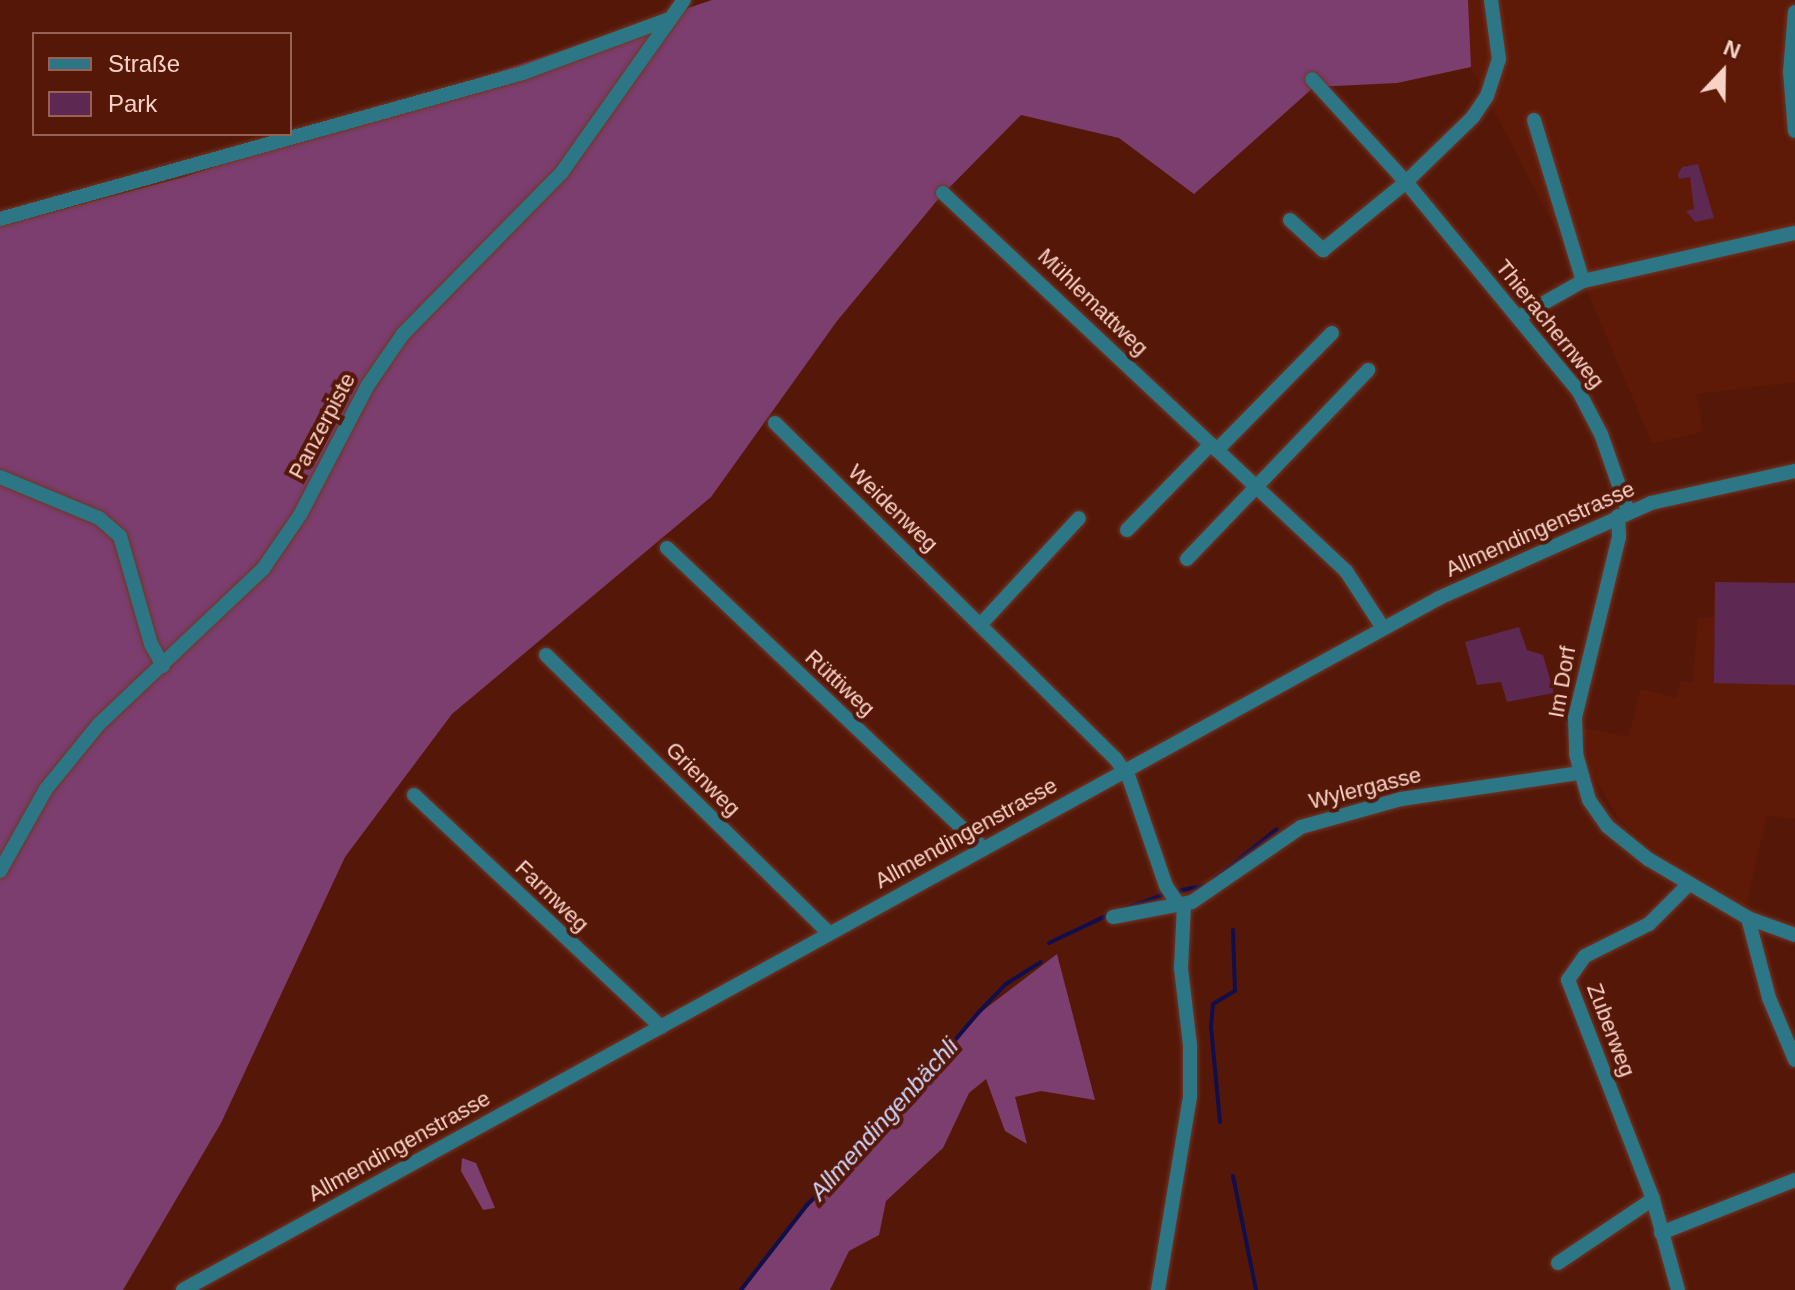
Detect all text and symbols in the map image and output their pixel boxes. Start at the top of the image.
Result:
legend [32,32,292,136]
north arrow [1683,32,1763,112]
text: N [1720,35,1744,64]
text: Straße [108,50,180,77]
text: Park [108,90,157,117]
street label: Mühlemattweg [1032,243,1154,361]
street label: Thierachernweg [1490,254,1610,394]
street label: Panzerpiste [283,369,361,483]
street label: Weidenweg [843,459,943,557]
street label: Allmendingenstrasse [1441,475,1639,583]
street label: Rüttiweg [800,644,880,722]
street label: Im Dorf [1543,644,1581,720]
street label: Grienweg [660,736,746,822]
street label: Wylergasse [1306,761,1424,815]
street label: Allmendingenstrasse [870,772,1062,894]
street label: Farmweg [510,855,594,937]
street label: Zuberweg [1581,980,1641,1080]
water label: Allmendingenbächli [804,1032,964,1206]
street label: Allmendingenstrasse [303,1085,495,1207]

